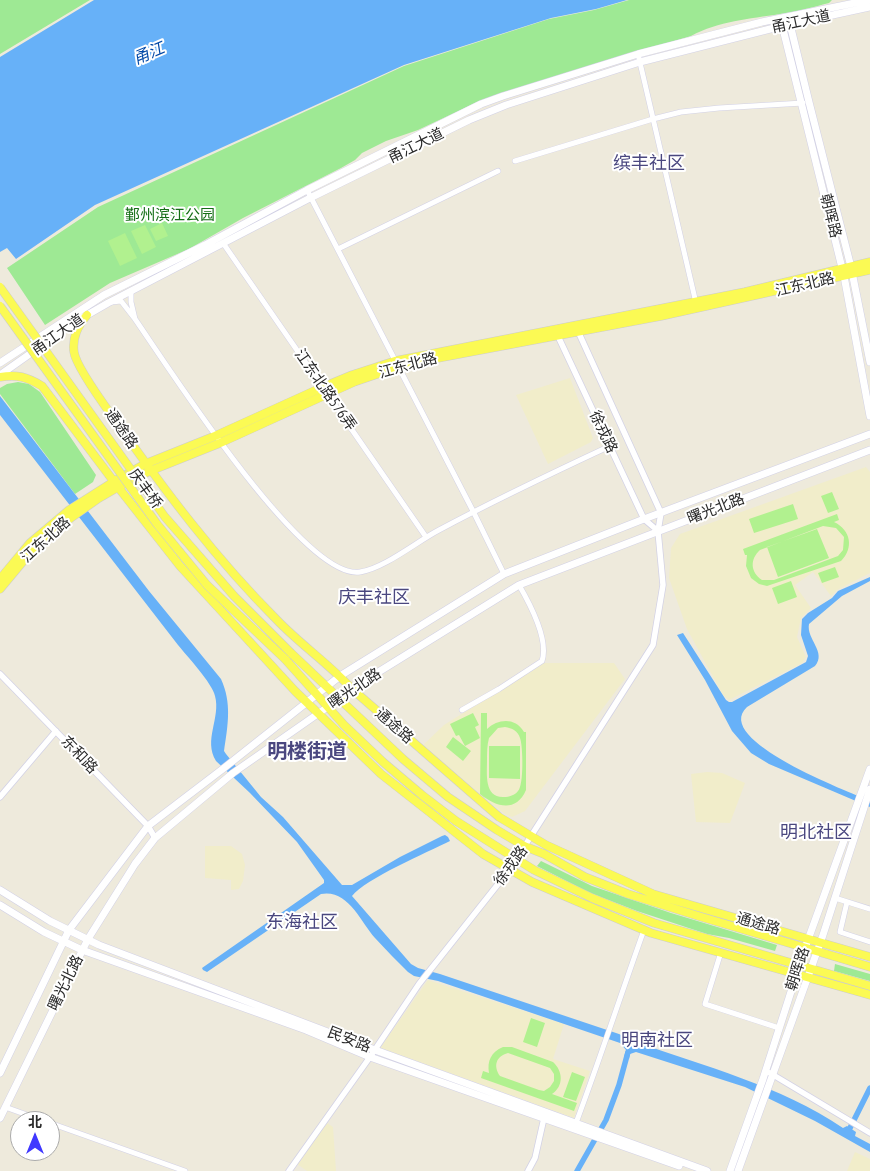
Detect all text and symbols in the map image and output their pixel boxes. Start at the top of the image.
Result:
street label: 甬江大道 [770,7,832,37]
water label: 甬江 [131,39,167,69]
street label: 甬江大道 [385,125,447,167]
district label: 缤丰社区 [613,153,685,175]
street label: 朝晖路 [816,192,844,240]
park label: 鄞州滨江公园 [125,207,215,225]
street label: 江东北路 [774,269,836,301]
street label: 甬江大道 [28,310,88,360]
street label: 江东北路576弄 [290,346,360,434]
street label: 江东北路 [377,350,439,382]
street label: 通途路 [101,405,141,453]
street label: 徐戎路 [585,408,621,456]
street label: 庆丰桥 [124,466,166,512]
street label: 曙光北路 [685,490,747,528]
street label: 江东北路 [18,513,74,567]
district label: 庆丰社区 [338,587,410,609]
street label: 曙光北路 [325,665,385,713]
street label: 通途路 [371,704,417,748]
street label: 东和路 [57,733,101,777]
district label: 明楼街道 [267,740,347,764]
district label: 明北社区 [780,822,852,844]
street label: 徐戎路 [490,843,532,889]
street label: 通途路 [734,909,782,939]
district label: 东海社区 [266,912,338,934]
street label: 朝晖路 [782,945,814,993]
street label: 曙光北路 [45,952,87,1014]
street label: 民安路 [325,1024,373,1056]
district label: 明南社区 [621,1030,693,1052]
north arrow [10,1111,60,1161]
text: 北 [28,1113,42,1131]

